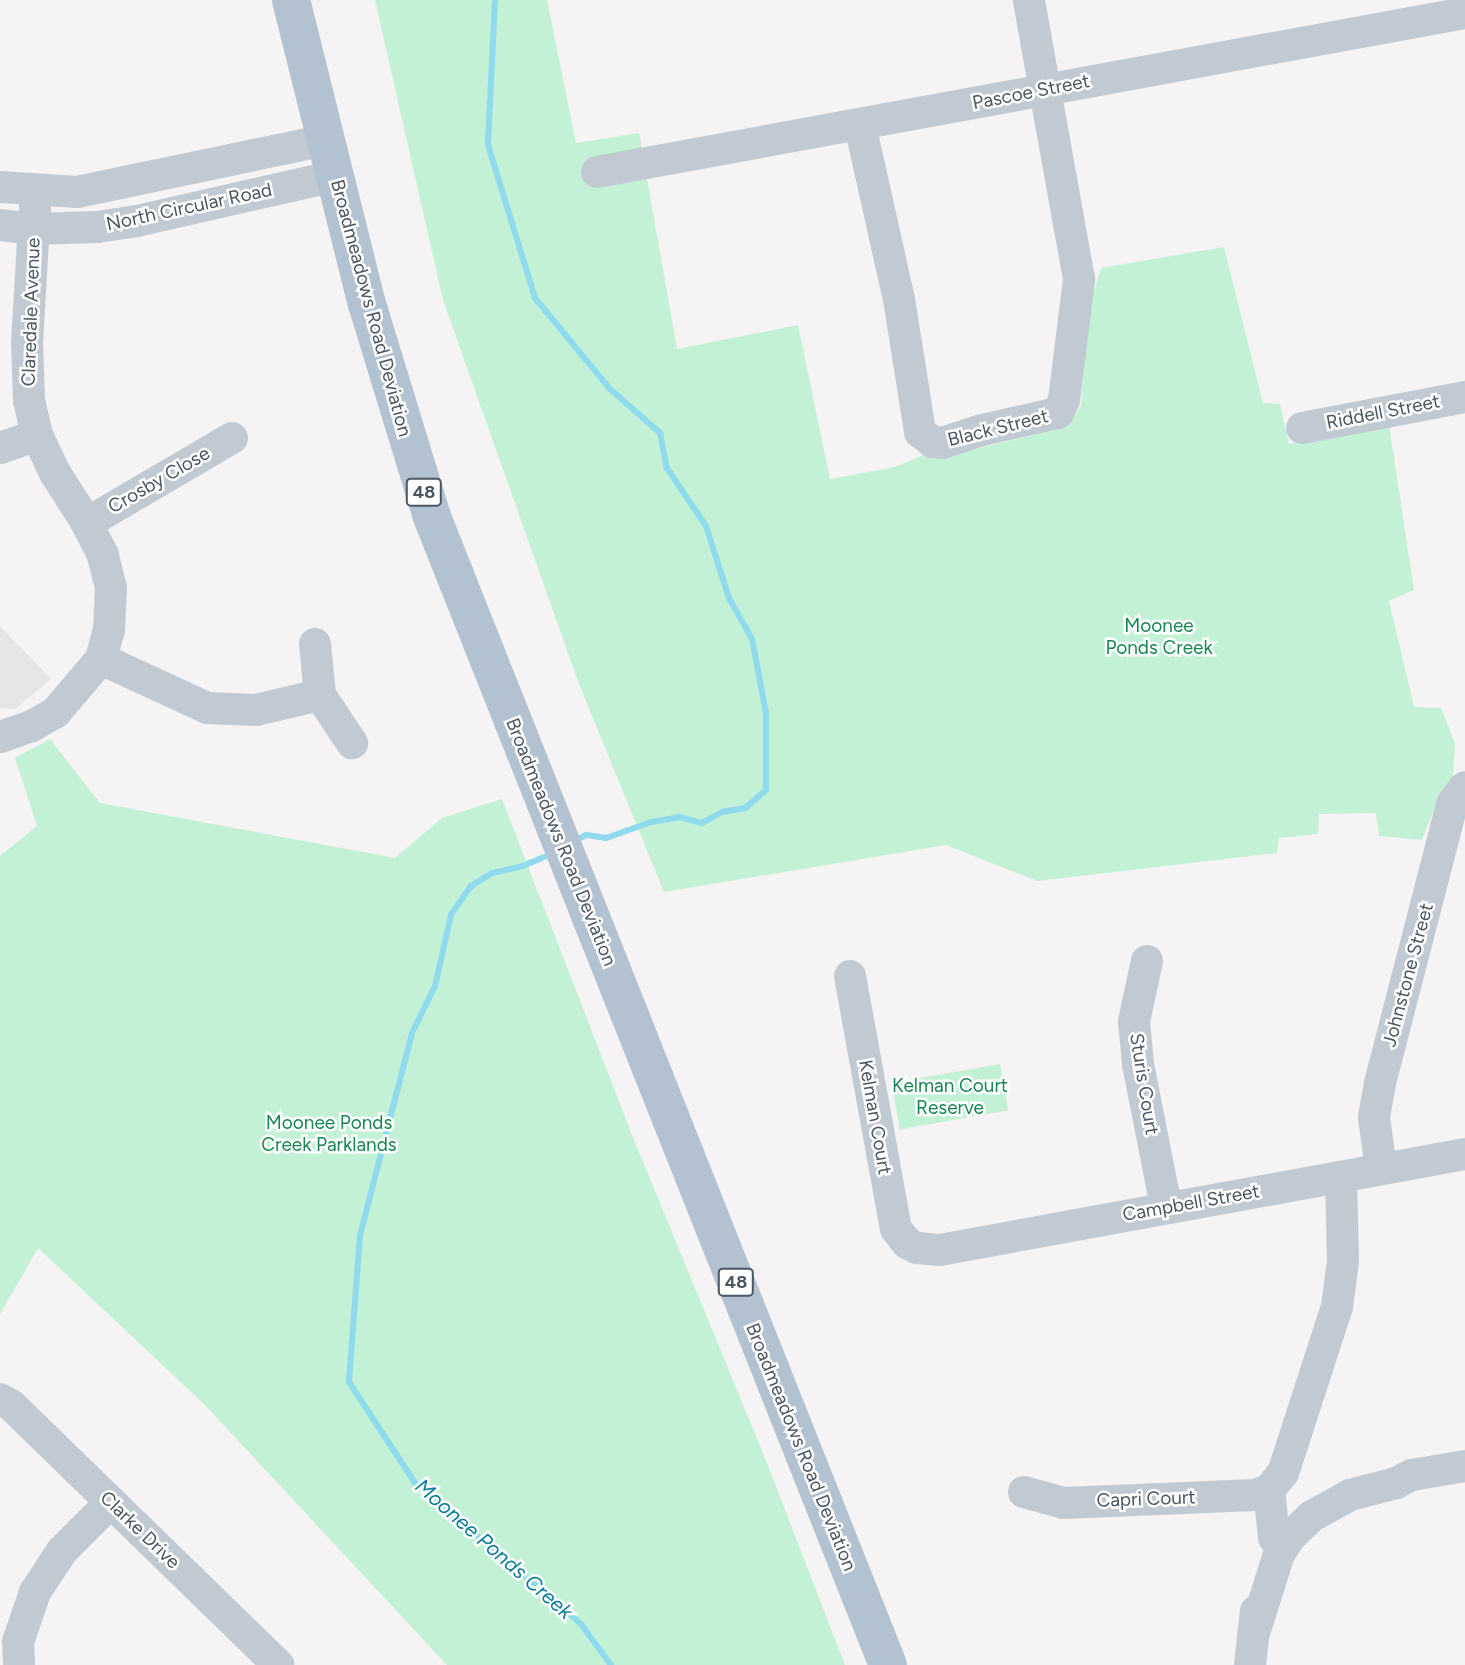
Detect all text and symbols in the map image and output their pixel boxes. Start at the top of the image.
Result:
street label: Pascoe Street [970,69,1092,115]
street label: Broadmeadows Road Deviation [326,177,416,439]
street label: North Circular Road [104,178,274,236]
street label: Claredale Avenue [17,237,45,387]
street label: Riddell Street [1324,390,1442,434]
street label: Black Street [945,404,1051,452]
street label: Crosby Close [104,442,214,518]
road number: 48 [405,478,443,506]
park label: Moonee Ponds Creek [1105,615,1213,659]
street label: Broadmeadows Road Deviation [501,715,621,969]
street label: Johnstone Street [1378,901,1438,1049]
street label: Sturis Court [1125,1031,1163,1137]
street label: Kelman Court [854,1058,896,1176]
park label: Kelman Court Reserve [892,1075,1008,1119]
park label: Moonee Ponds Creek Parklands [261,1112,397,1156]
street label: Campbell Street [1121,1180,1261,1226]
road number: 48 [717,1268,755,1296]
street label: Broadmeadows Road Deviation [741,1320,861,1574]
water label: Moonee Ponds Creek [410,1474,578,1624]
street label: Clarke Drive [95,1486,185,1574]
street label: Capri Court [1096,1486,1196,1512]

